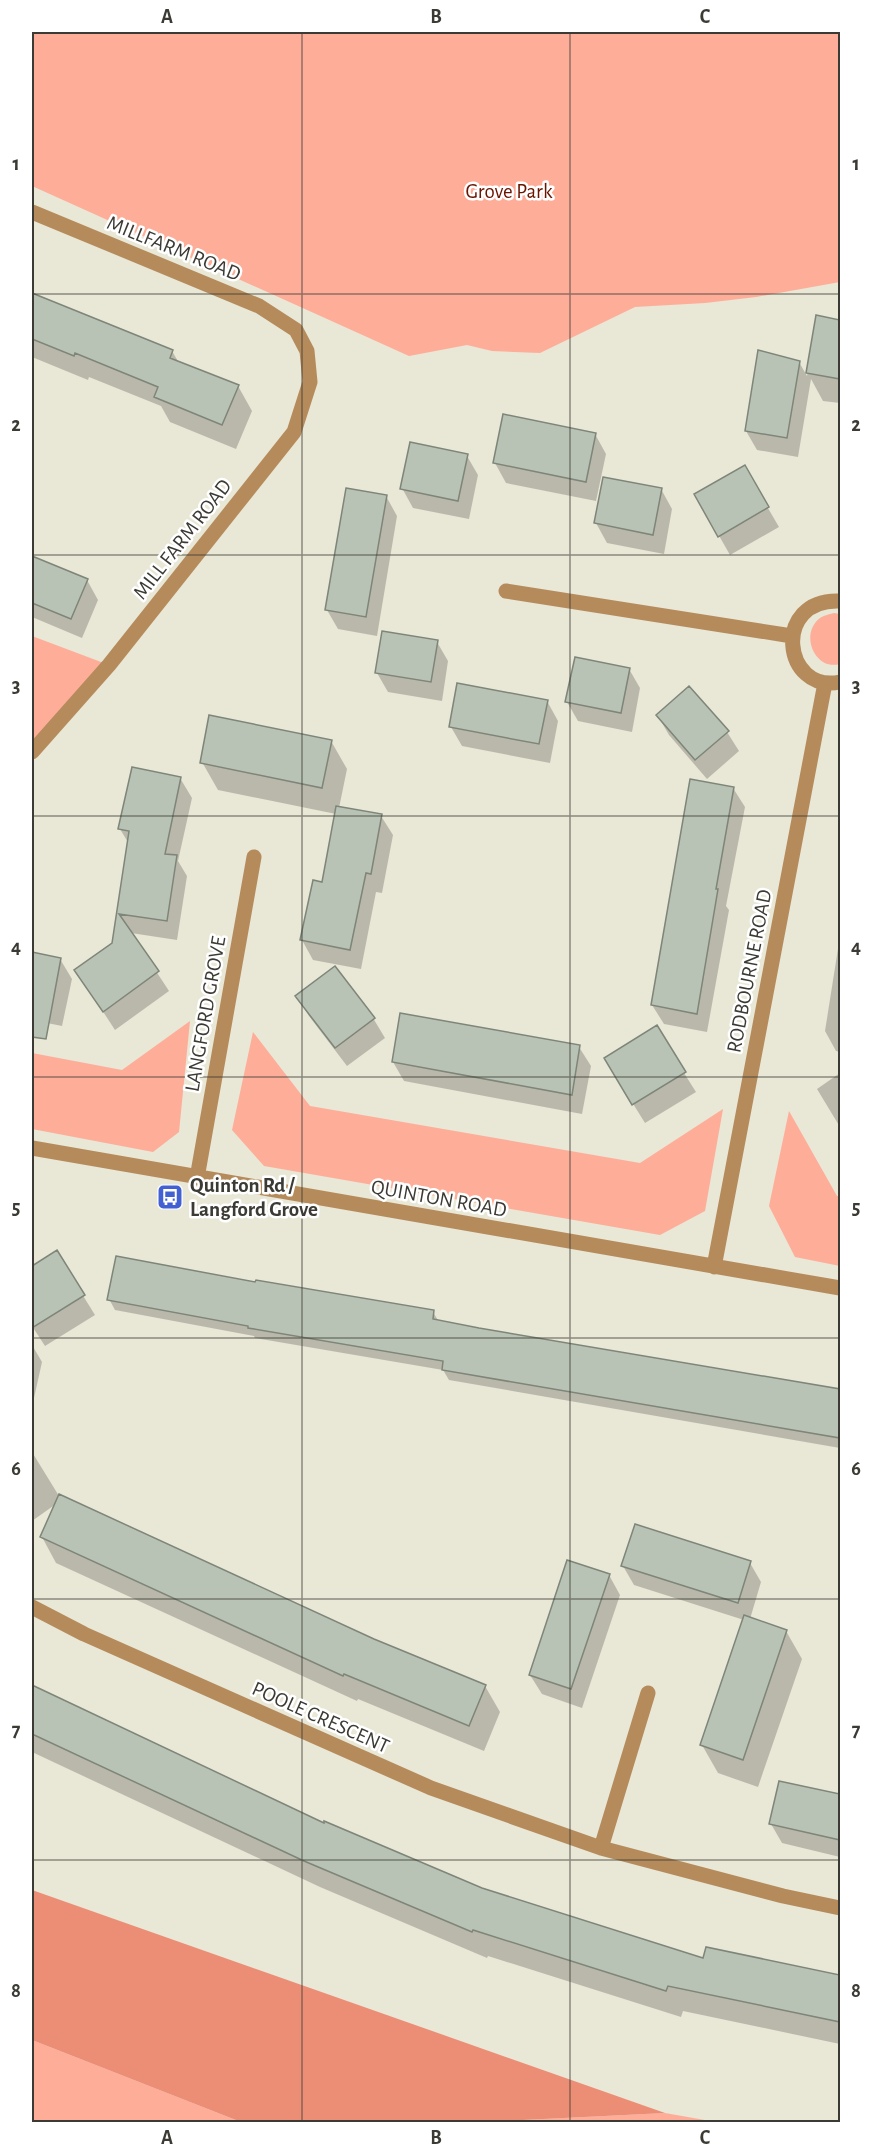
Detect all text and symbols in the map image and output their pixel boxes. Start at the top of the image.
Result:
text: A [161,7,173,27]
text: B [430,7,442,27]
text: C [700,7,711,27]
text: 1 [12,154,20,174]
text: 1 [852,154,860,174]
park label: Grove Park [466,181,553,202]
street label: MILLFARM ROAD [104,212,244,285]
text: 2 [11,415,21,435]
text: 2 [851,415,861,435]
street label: MILL FARM ROAD [129,475,236,603]
text: 3 [12,676,20,696]
text: 3 [852,676,860,696]
street label: RODBOURNE ROAD [723,888,776,1055]
street label: LANGFORD GROVE [181,935,230,1094]
text: 4 [11,937,21,957]
text: 4 [851,937,861,957]
place label: Quinton Rd / Langford Grove [190,1175,318,1220]
street label: QUINTON ROAD [370,1176,508,1221]
bus stop icon: Quinton Rd / Langford Grove [155,1182,185,1212]
text: 5 [12,1198,20,1218]
text: 5 [852,1198,860,1218]
text: 6 [11,1459,21,1479]
text: 6 [851,1459,861,1479]
street label: POOLE CRESCENT [249,1678,393,1757]
text: 7 [12,1720,21,1740]
text: 7 [852,1720,861,1740]
text: 8 [11,1981,21,2001]
text: 8 [851,1981,861,2001]
text: A [161,2128,173,2148]
text: B [430,2128,442,2148]
text: C [700,2128,711,2148]

